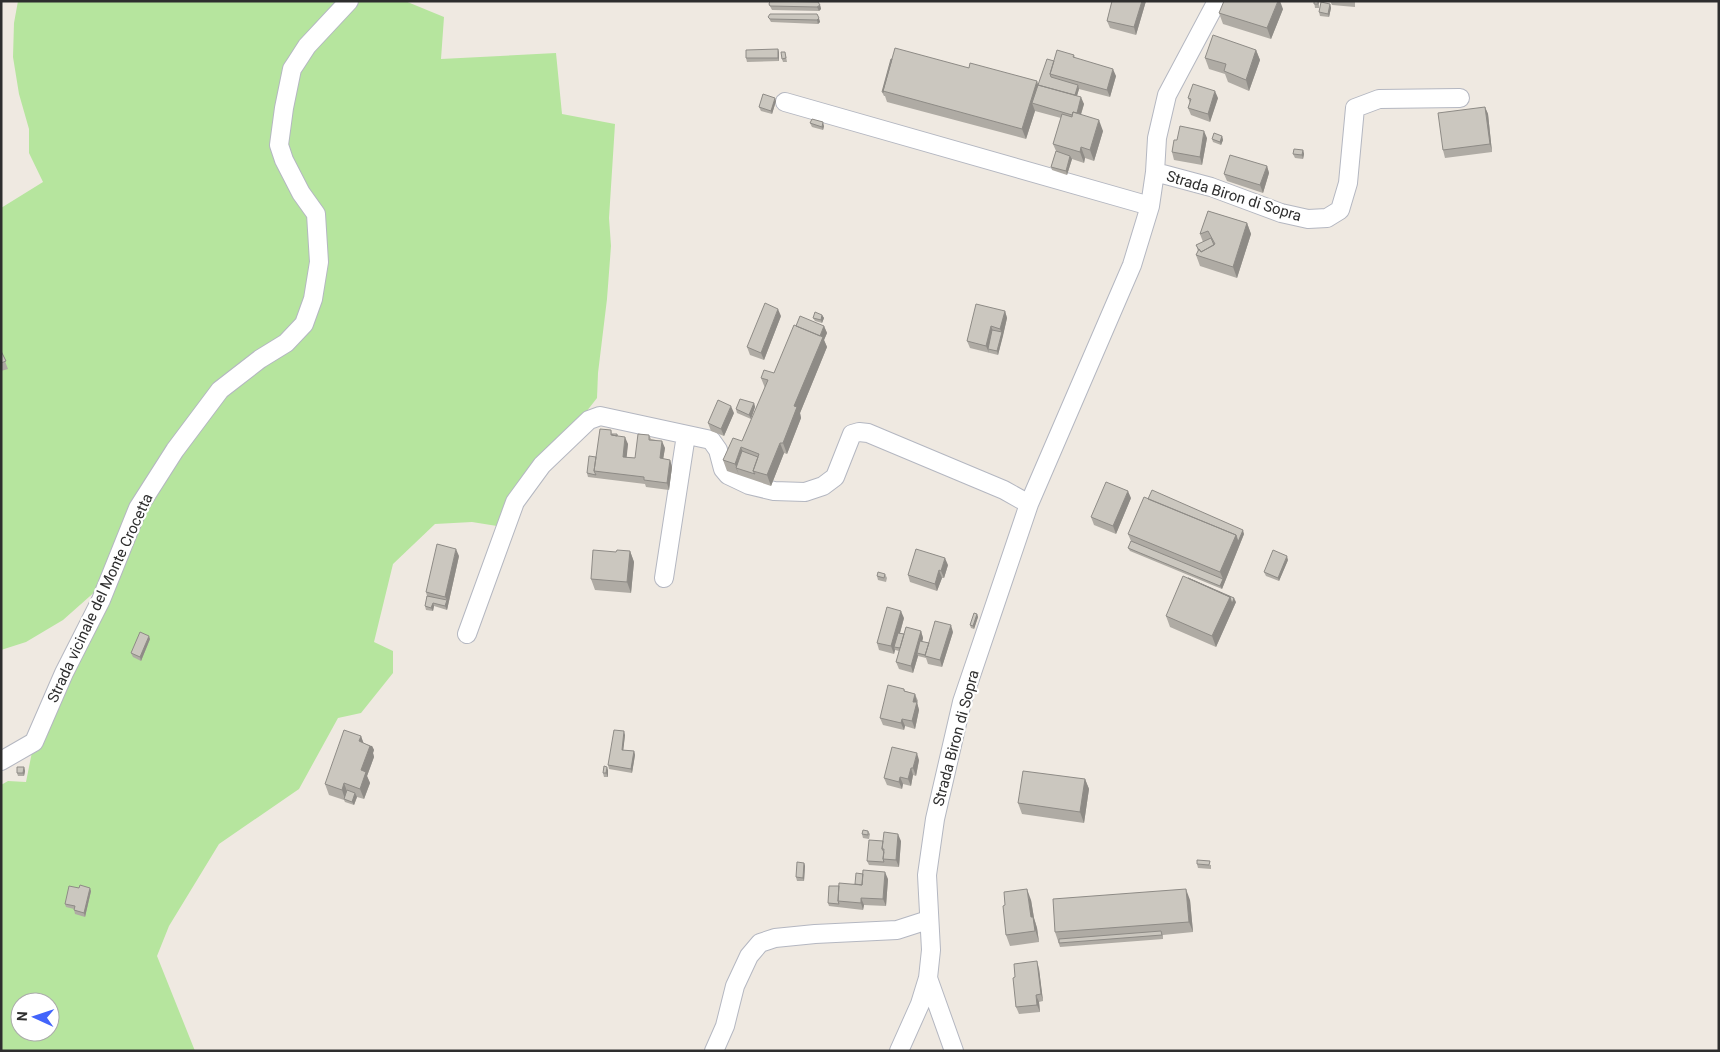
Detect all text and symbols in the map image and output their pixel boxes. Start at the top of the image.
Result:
street label: Strada Biron di Sopra [1164,167,1304,225]
street label: Strada vicinale del Monte Crocetta [44,491,156,705]
street label: Strada Biron di Sopra [929,668,983,808]
north arrow [10,992,60,1042]
text: N [14,1011,30,1022]

